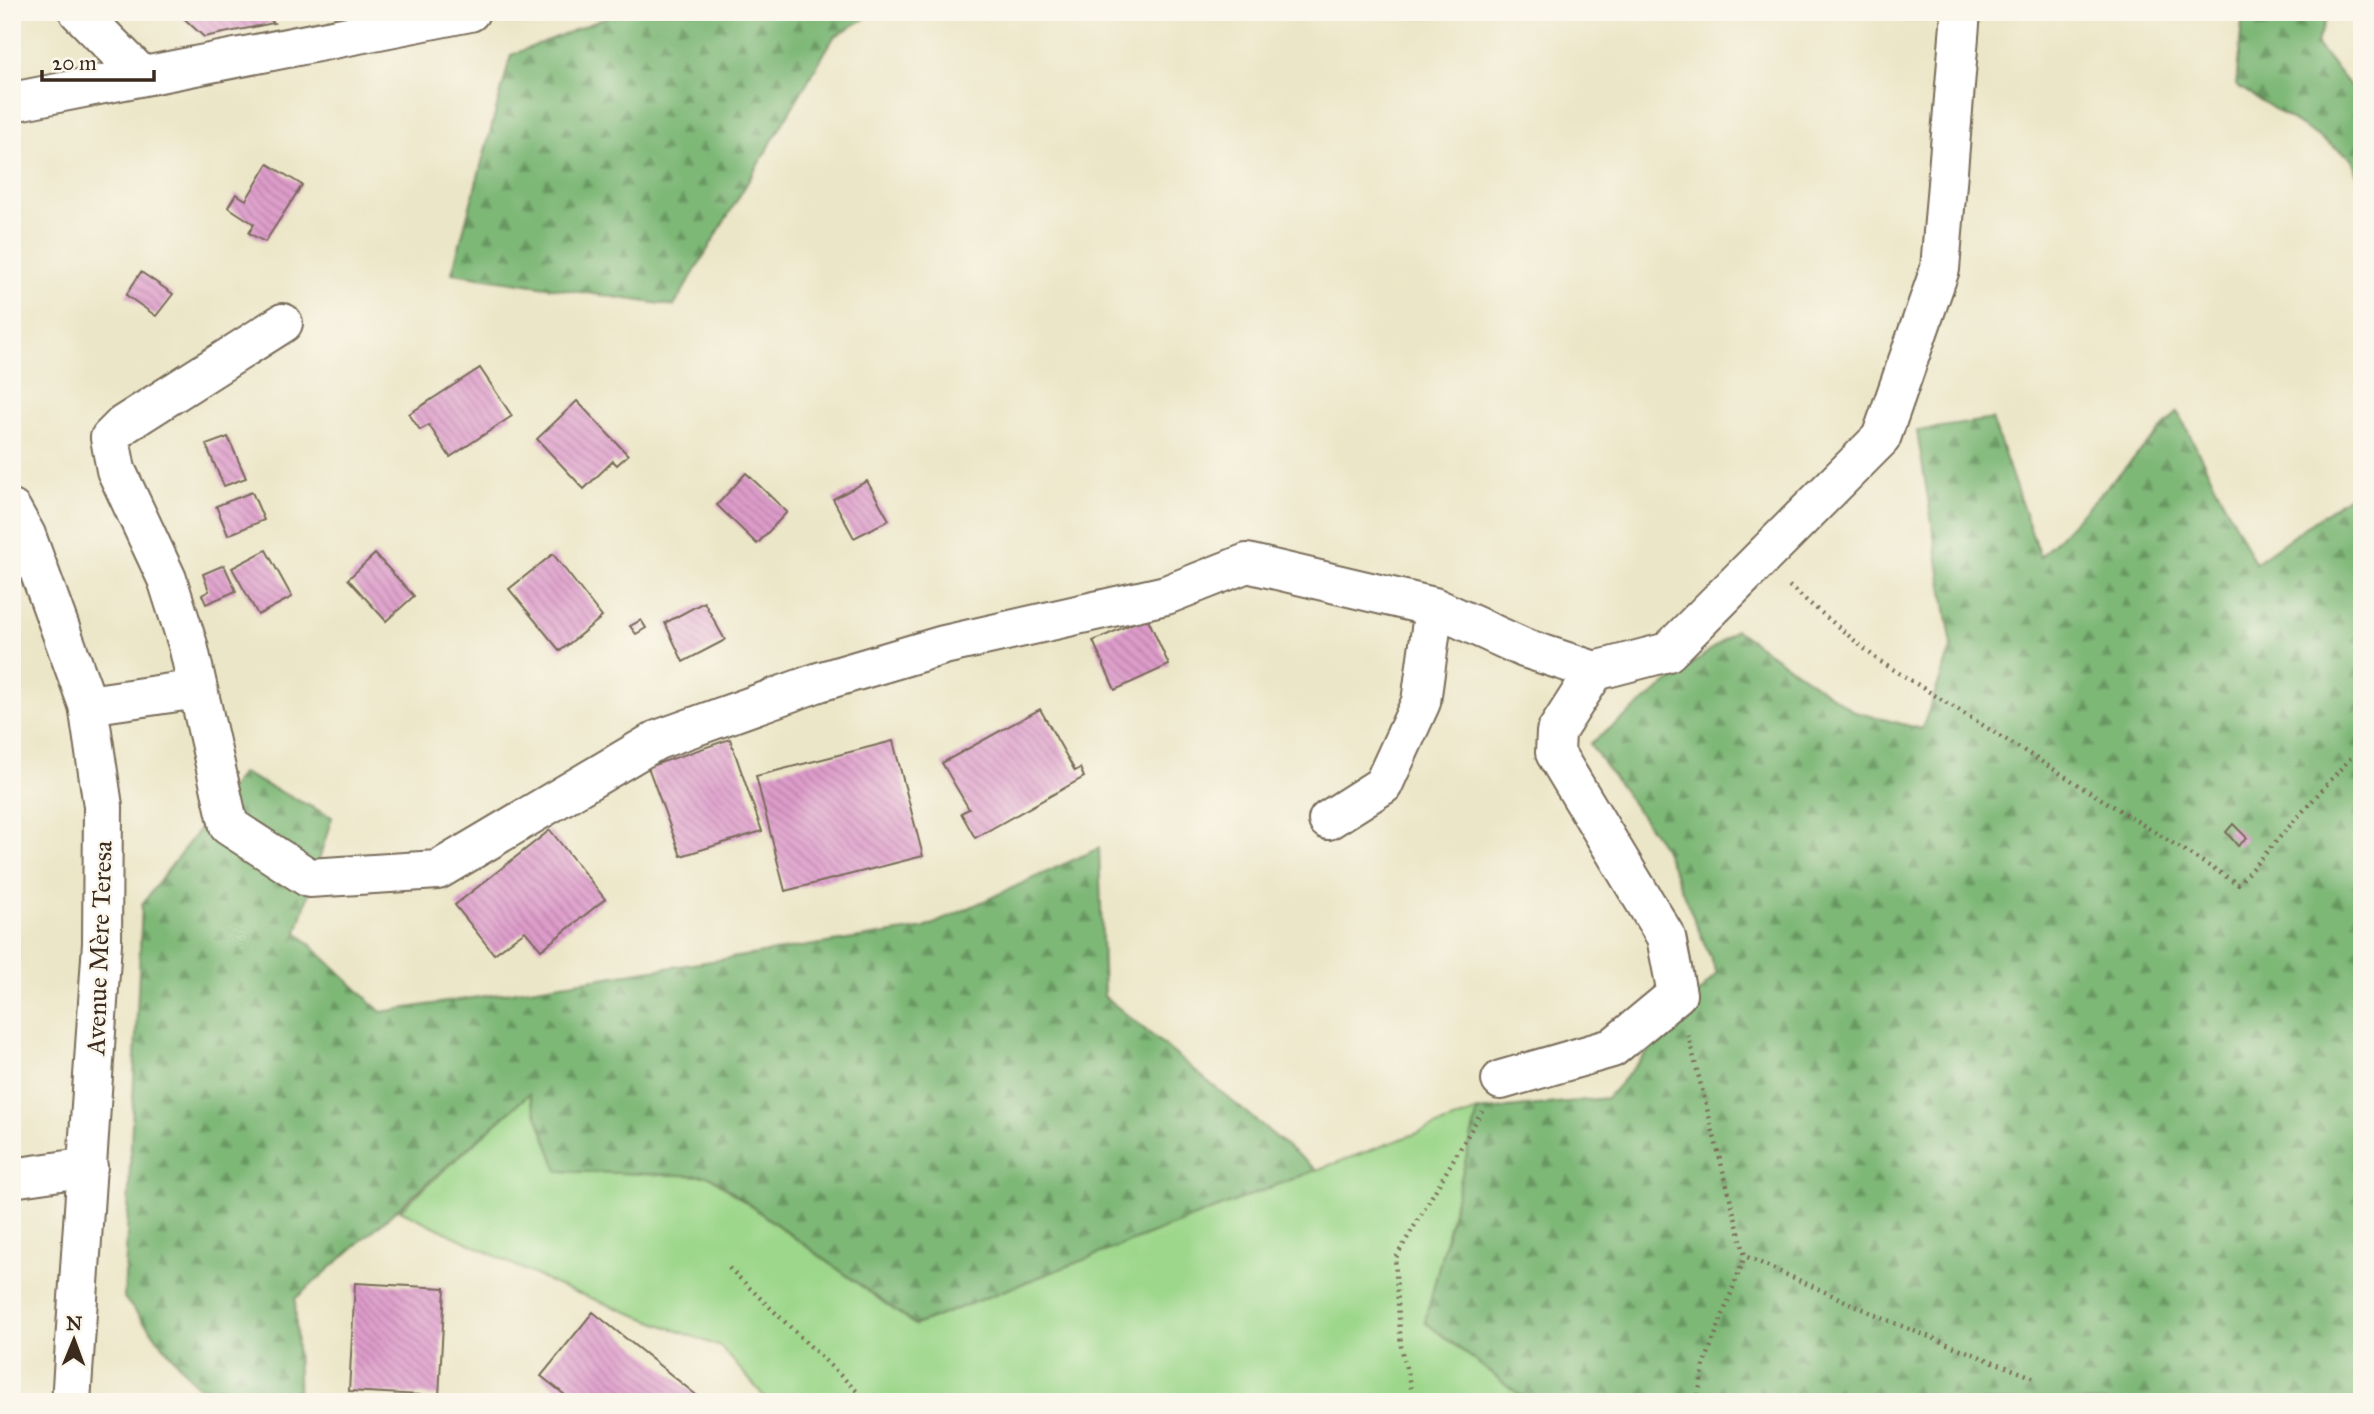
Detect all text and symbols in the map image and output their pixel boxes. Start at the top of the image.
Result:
scale bar [42,38,154,82]
text: 20 m [52,50,97,76]
street label: Avenue Mère Teresa [79,840,119,1057]
north arrow [38,1306,108,1376]
text: N [66,1312,83,1335]

